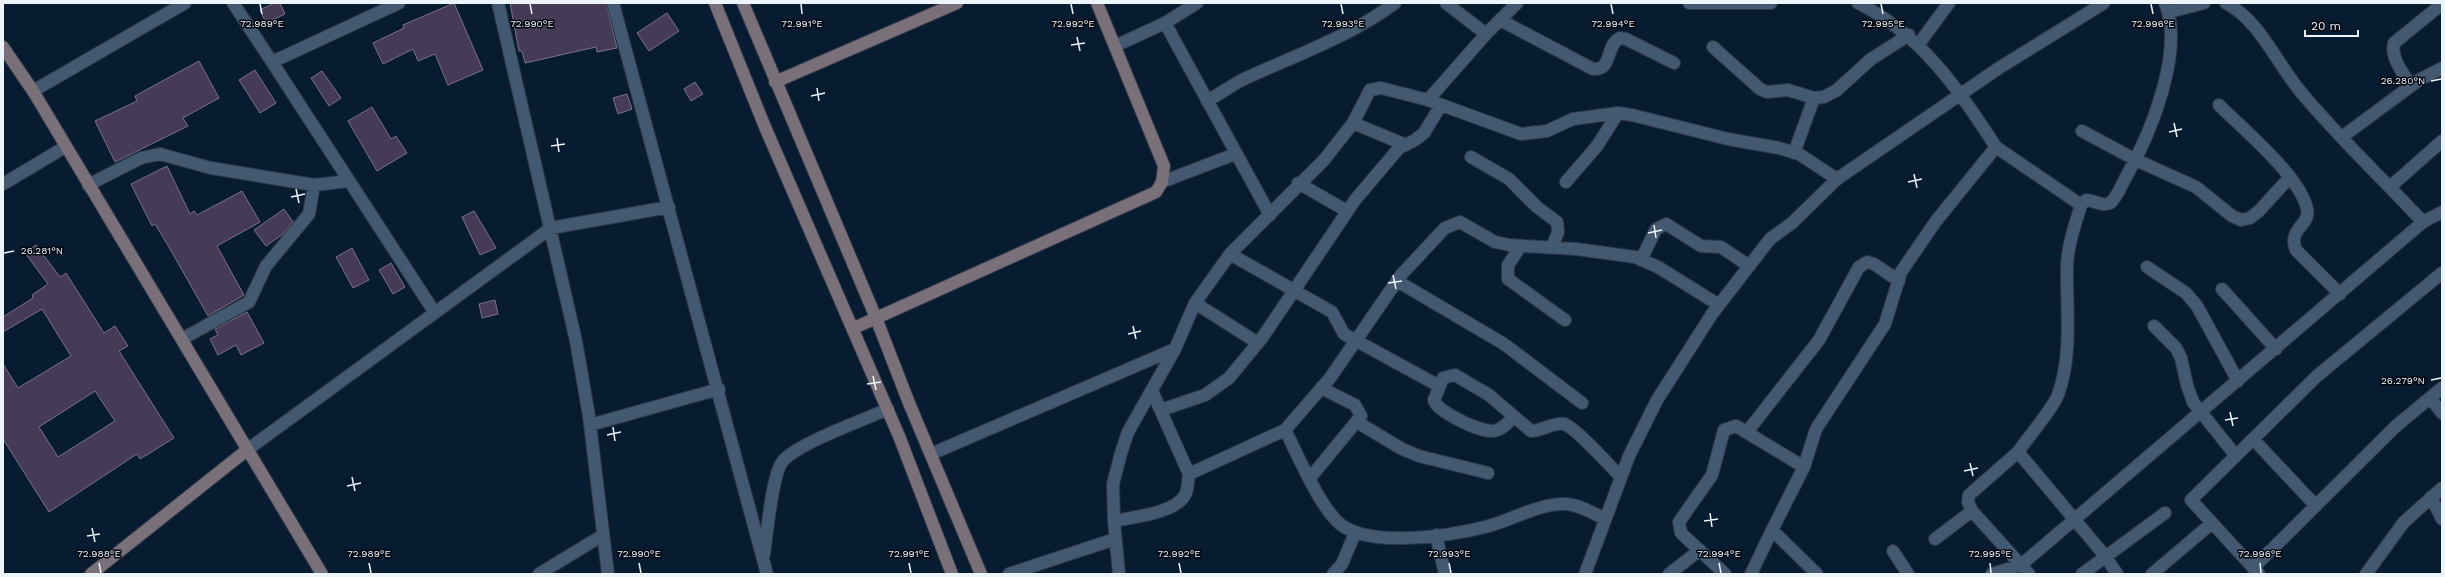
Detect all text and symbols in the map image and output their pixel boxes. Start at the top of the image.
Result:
scale bar [2305,12,2358,38]
text: 72.989°E [240,18,284,29]
text: 72.990°E [510,18,554,29]
text: 72.991°E [781,18,823,29]
text: 72.992°E [1051,18,1095,29]
text: 72.993°E [1321,18,1365,29]
text: 72.994°E [1591,18,1635,29]
text: 72.995°E [1861,18,1905,29]
text: 72.996°E [2131,18,2175,29]
text: 20 m [2311,19,2341,33]
text: 26.280°N [2381,75,2425,86]
text: 26.281°N [21,245,63,256]
text: 26.279°N [2381,375,2425,386]
text: 72.988°E [77,548,121,559]
text: 72.989°E [347,548,391,559]
text: 72.990°E [617,548,661,559]
text: 72.991°E [888,548,930,559]
text: 72.992°E [1157,548,1201,559]
text: 72.993°E [1427,548,1471,559]
text: 72.994°E [1697,548,1741,559]
text: 72.995°E [1968,548,2012,559]
text: 72.996°E [2238,548,2282,559]

